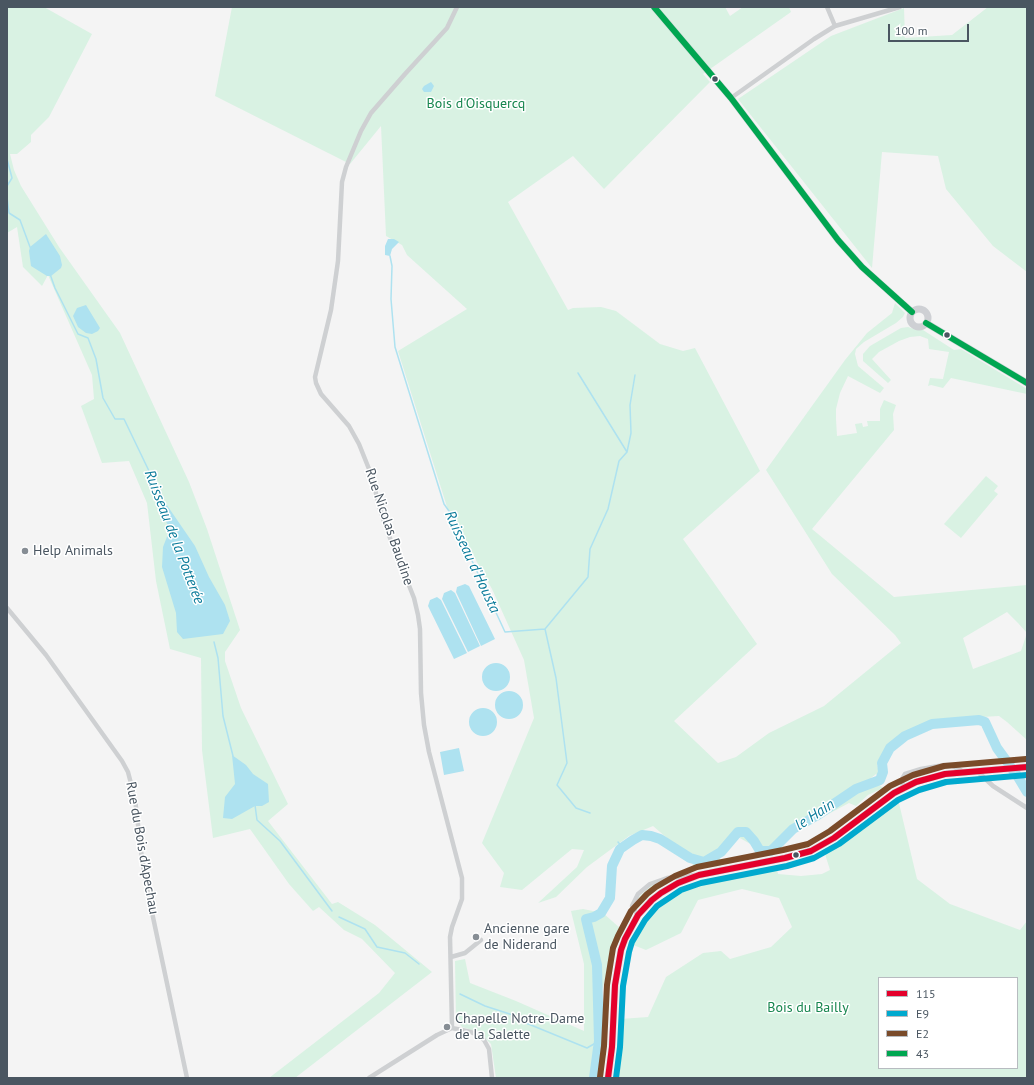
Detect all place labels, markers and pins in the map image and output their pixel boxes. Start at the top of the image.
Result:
unlabelled marker [710,74,720,84]
unlabelled marker [942,330,952,340]
place label: Help Animals [33,543,113,559]
marker: Help Animals [20,546,30,556]
unlabelled marker [791,850,801,860]
place label: Ancienne gare de Niderand [484,921,570,954]
marker: Ancienne gare de Niderand [471,932,481,942]
place label: Chapelle Notre-Dame de la Salette [455,1011,584,1044]
marker: Chapelle Notre-Dame de la Salette [442,1022,452,1032]

